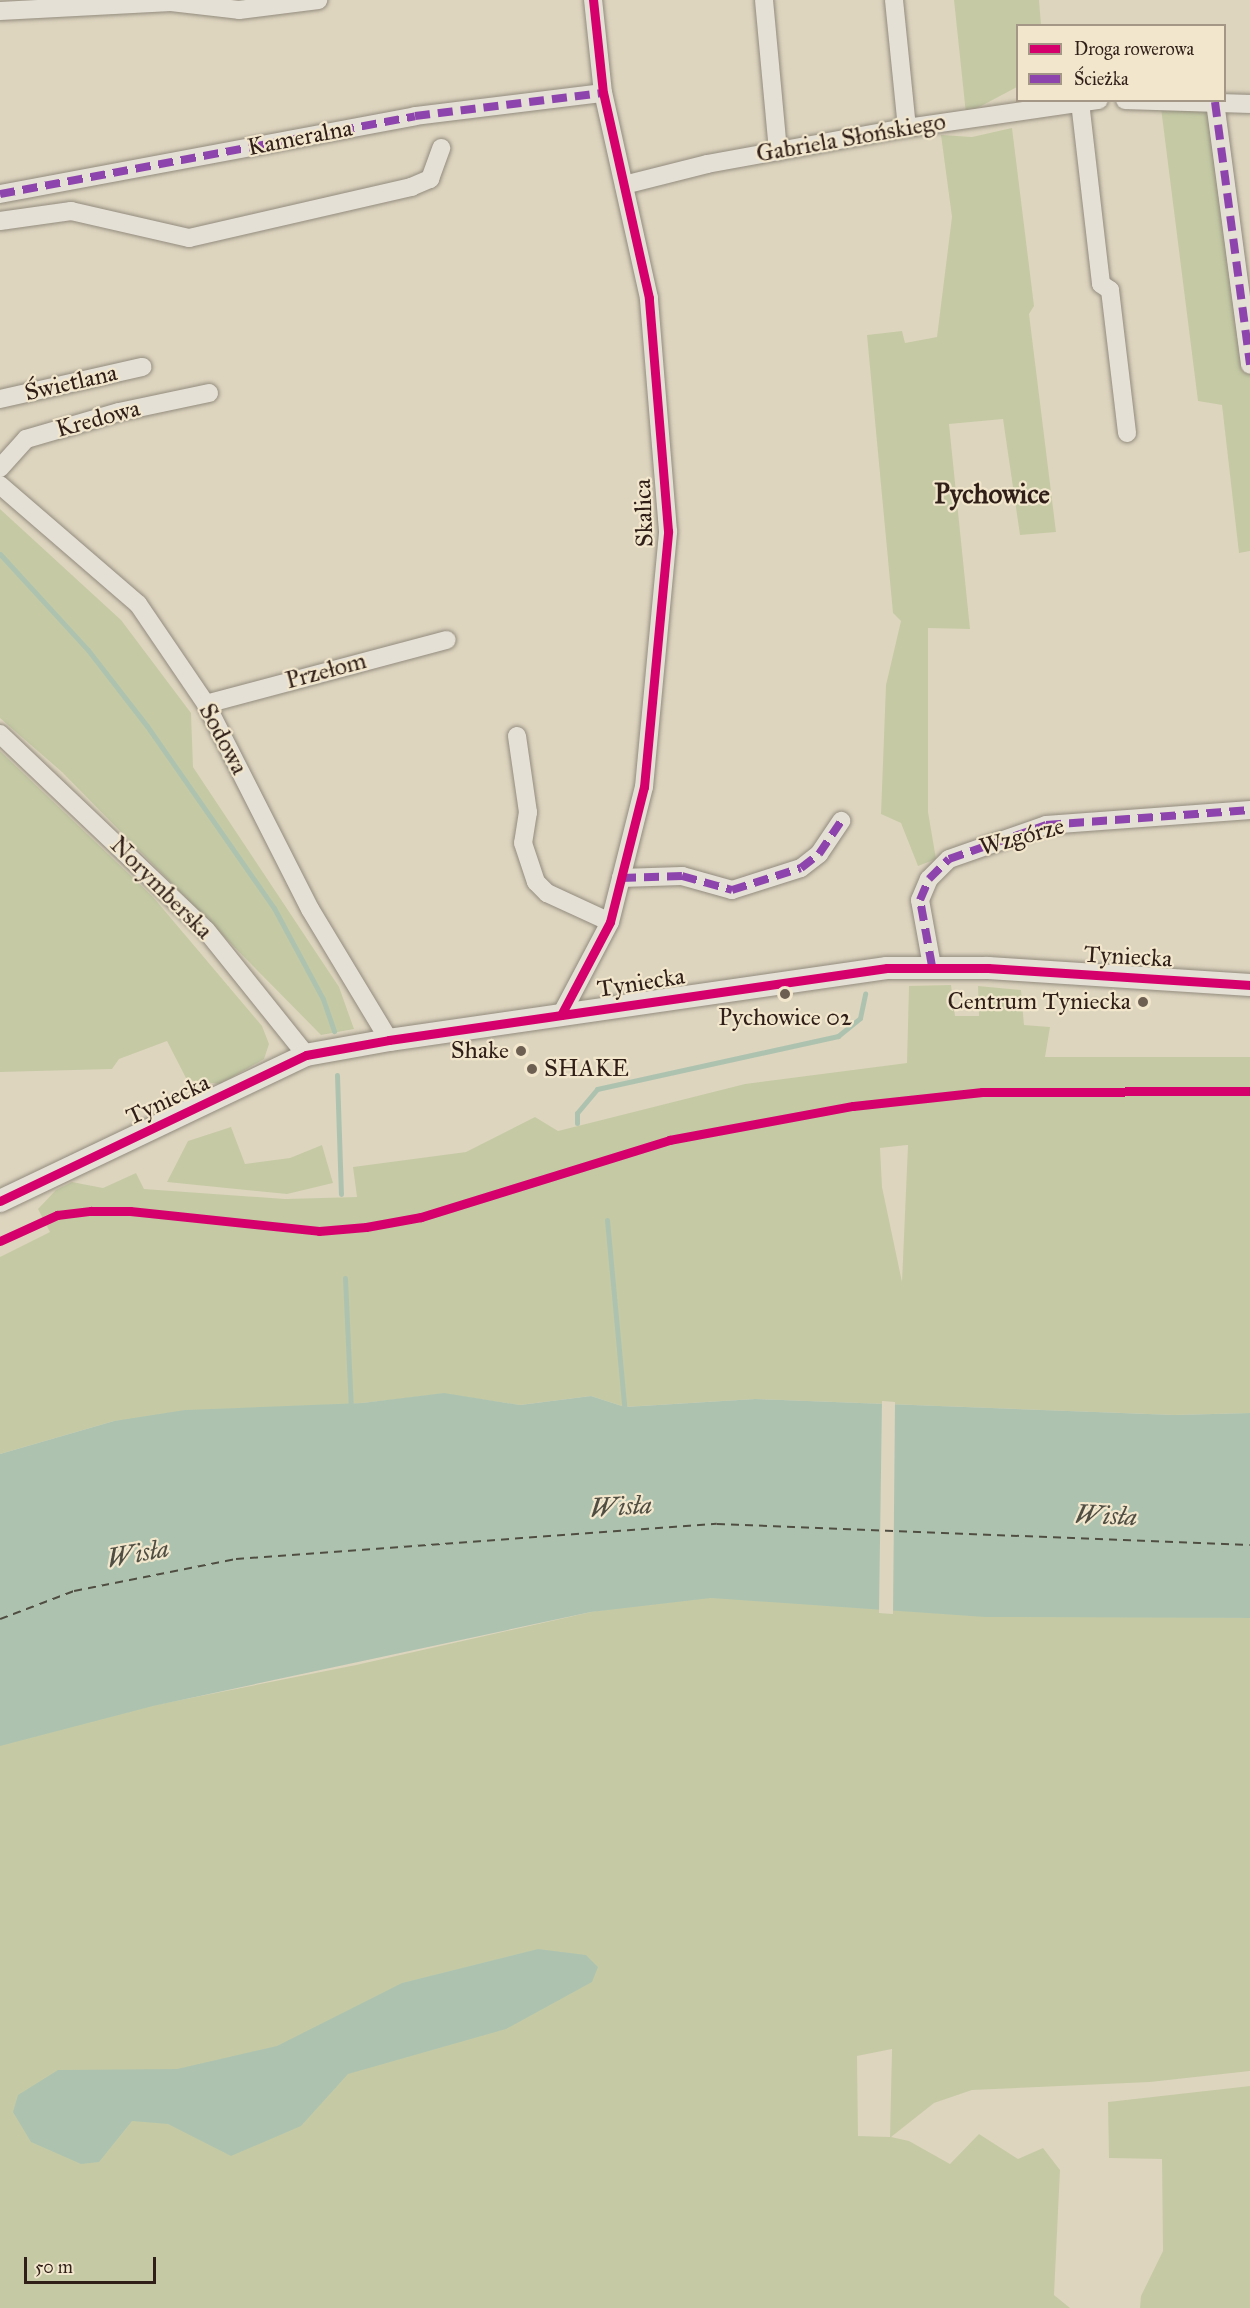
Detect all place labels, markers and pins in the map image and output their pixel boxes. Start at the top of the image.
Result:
marker: Pychowice 02 [778,987,792,1001]
place label: Centrum Tyniecka [947,988,1131,1016]
marker: Centrum Tyniecka [1136,995,1150,1009]
place label: Pychowice 02 [718,1004,852,1032]
place label: Shake [451,1037,509,1065]
marker: Shake [514,1044,528,1058]
place label: SHAKE [544,1055,629,1083]
marker: SHAKE [525,1062,539,1076]

